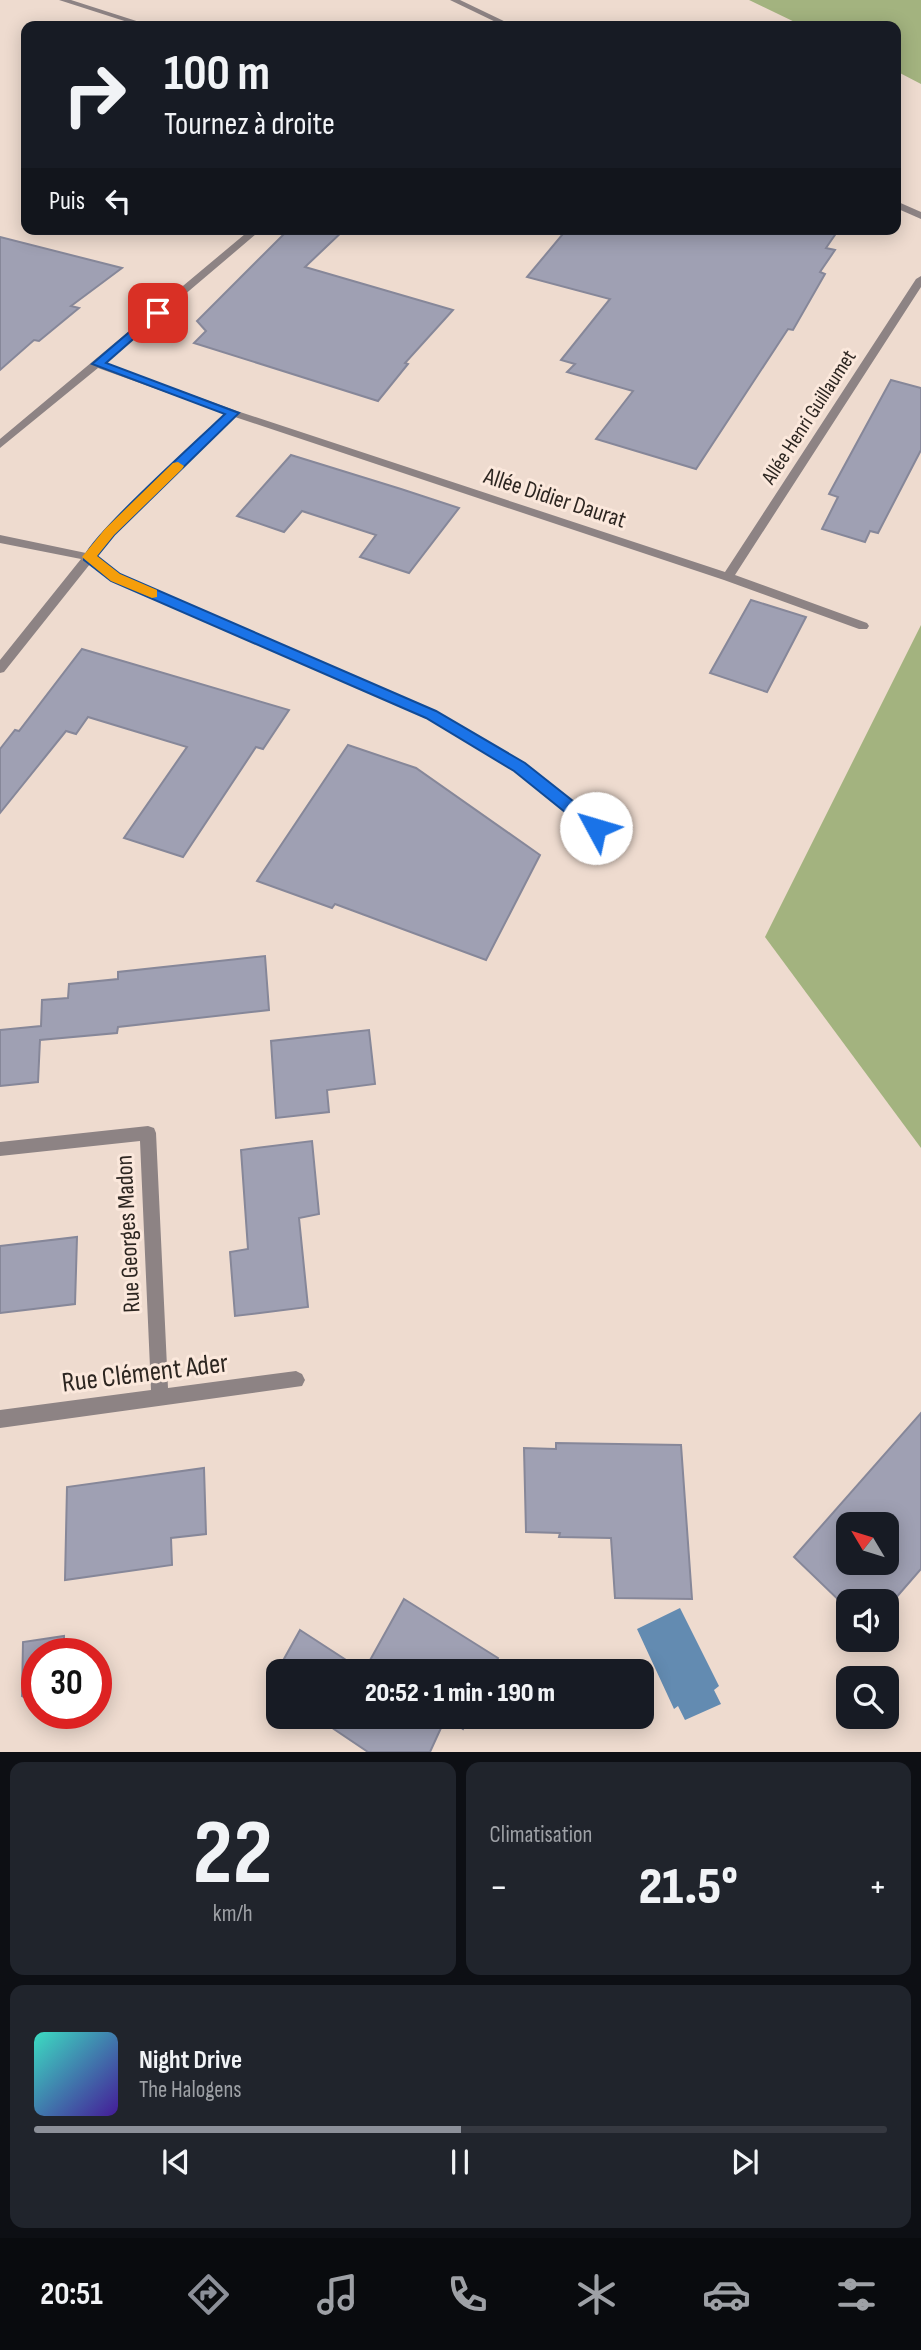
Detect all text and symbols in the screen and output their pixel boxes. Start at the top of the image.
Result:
text: 100 m [164,45,270,104]
icon: right [49,49,140,140]
text: Tournez à droite [164,105,335,144]
icon: left [99,182,137,220]
text: Puis [49,186,85,217]
pin [128,283,188,343]
icon: arrive [139,294,177,332]
street label: Allée Henri Guillaumet [756,345,862,490]
street label: Allée Didier Daurat [479,461,630,535]
position arrow [559,791,633,865]
street label: Rue Georges Madon [109,1154,147,1314]
street label: Rue Clément Ader [60,1346,230,1400]
north arrow [836,1512,900,1575]
map controls [836,1512,899,1729]
button: sound [836,1589,899,1652]
speed limit sign: 30 [21,1638,112,1729]
button: search [836,1666,899,1729]
text: 20:52 · 1 min · 190 m [365,1678,555,1709]
text: 22 [193,1800,273,1909]
text: Climatisation [490,1821,592,1849]
text: 21.5° [639,1856,738,1919]
text: − [490,1865,508,1910]
text: + [868,1865,887,1910]
text: km/h [213,1900,253,1928]
text: Night Drive [139,2045,242,2076]
text: The Halogens [139,2076,242,2104]
icon: previous [157,2143,195,2181]
icon: pause [441,2143,479,2181]
icon: next [726,2143,764,2181]
icon: directions [184,2270,233,2319]
icon: music [313,2270,362,2319]
icon: phone [443,2270,492,2319]
icon: climate [572,2270,621,2319]
icon: car [702,2270,751,2319]
icon: filters [832,2270,881,2319]
text: 20:51 [40,2275,103,2314]

